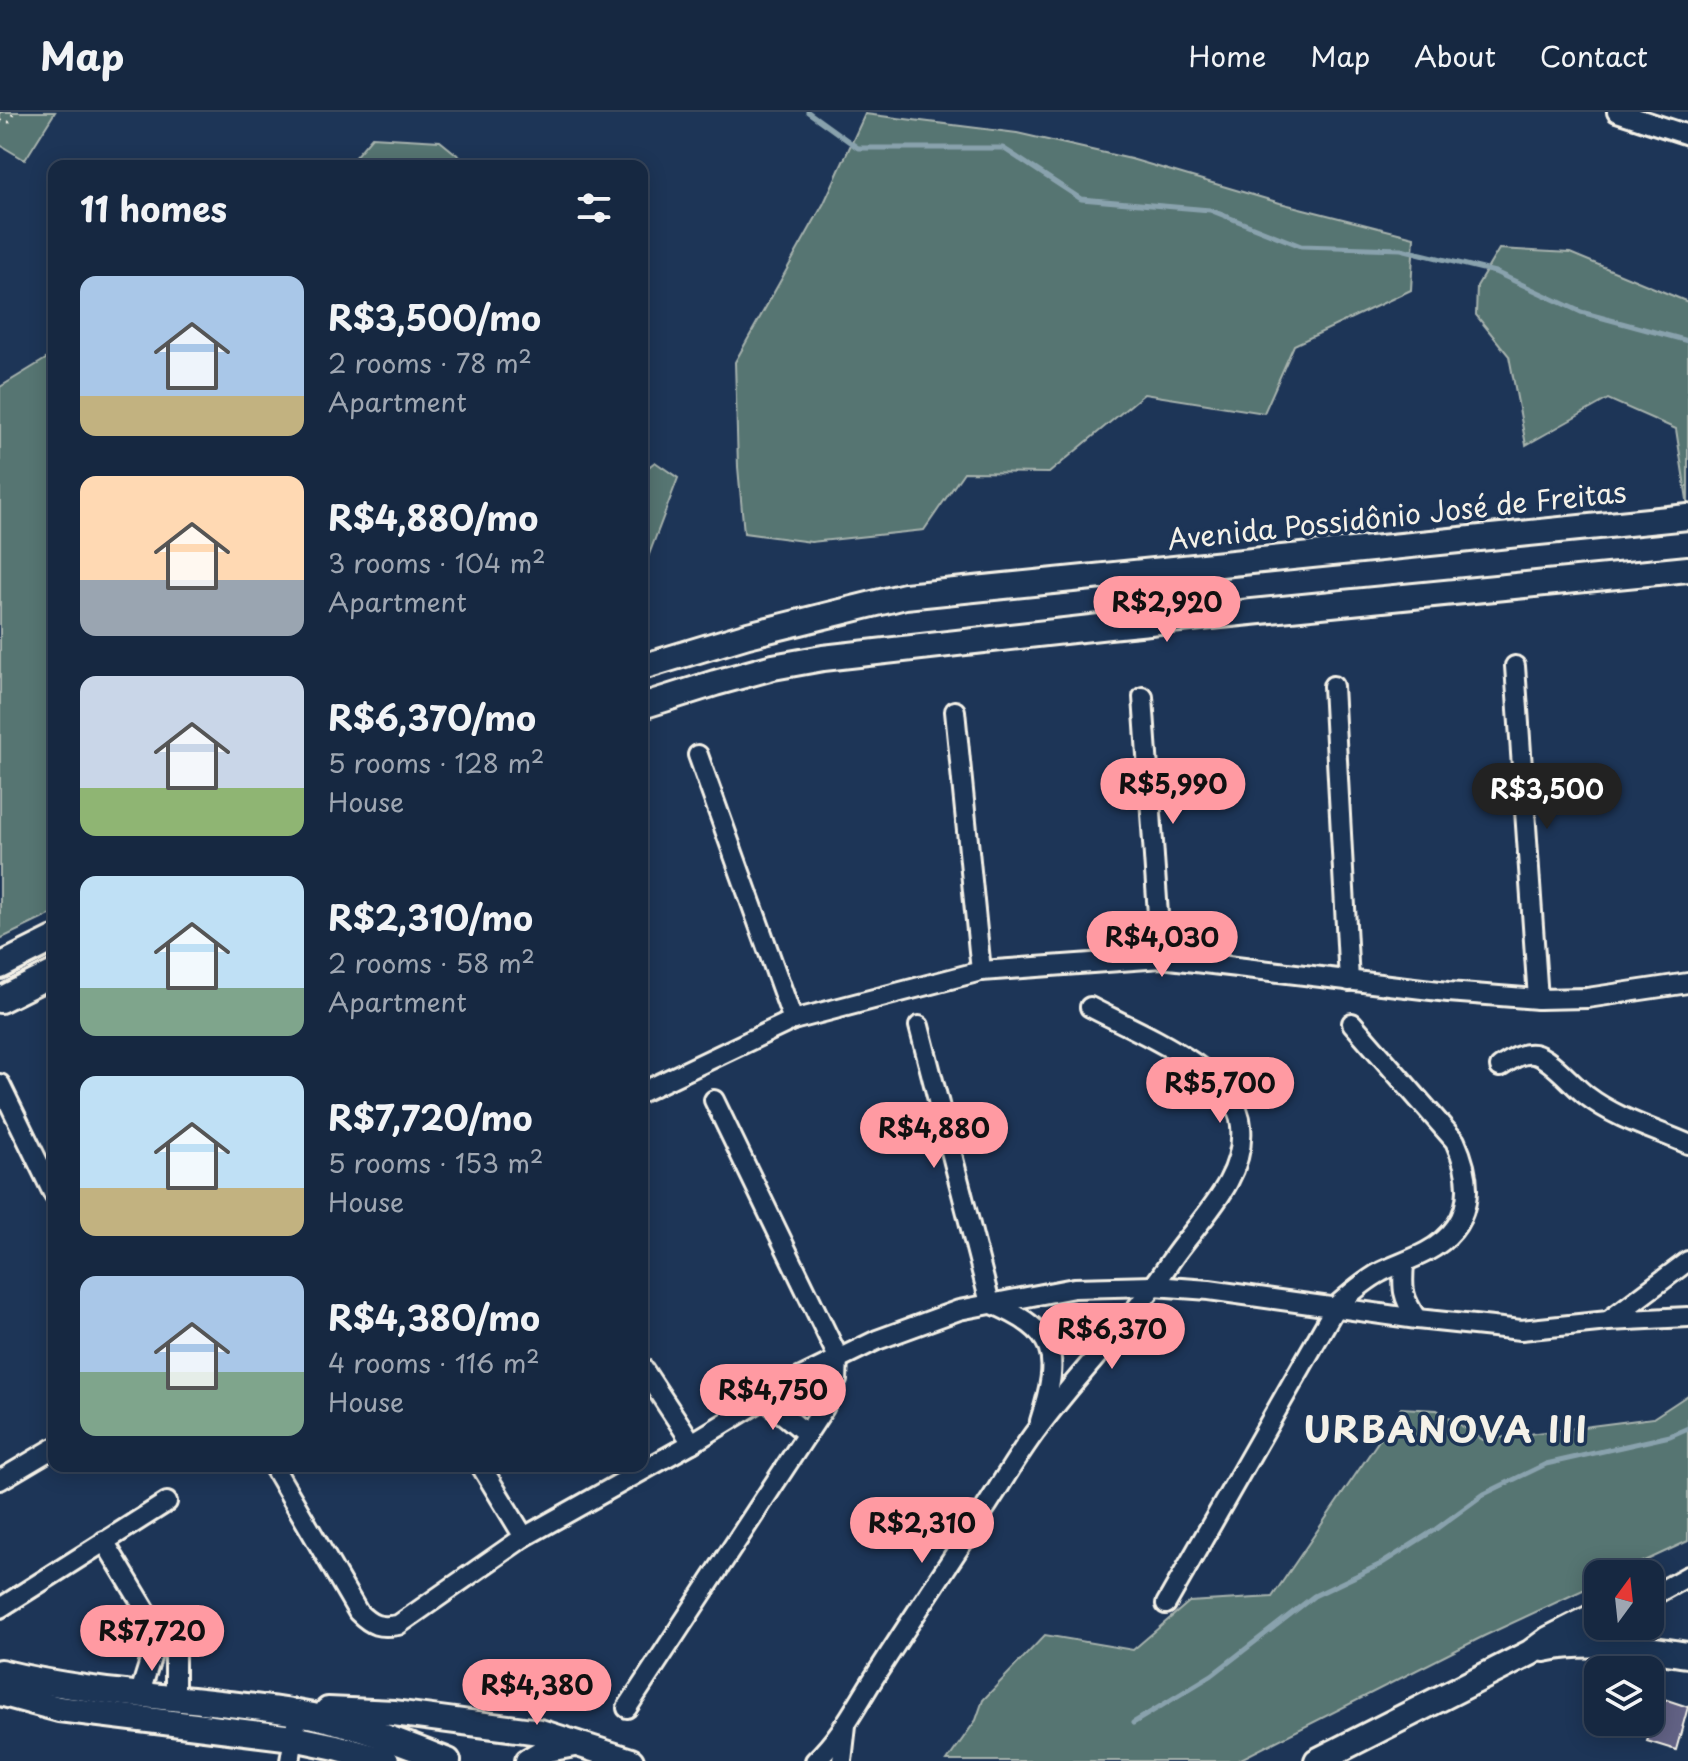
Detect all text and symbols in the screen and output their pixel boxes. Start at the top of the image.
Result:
text: Map [40,27,124,84]
text: Home [1188,34,1266,77]
text: Map [1310,34,1370,77]
text: About [1414,34,1496,77]
text: Contact [1540,34,1648,77]
text: 11 homes [80,182,227,234]
icon: filters [572,186,616,230]
text: R$3,500/mo [328,291,541,343]
icon: home [144,308,240,404]
text: 2 rooms · 78 m² [328,343,532,382]
text: Apartment [328,382,467,421]
street label: Avenida Possidônio José de Freitas [1165,469,1628,560]
text: R$4,880/mo [328,491,538,543]
icon: home [144,508,240,604]
text: 3 rooms · 104 m² [328,543,546,582]
pin: R$2,920 [1093,576,1241,644]
text: Apartment [328,582,467,621]
text: R$2,920 [1111,582,1223,621]
text: R$6,370/mo [328,691,536,743]
icon: home [144,708,240,804]
text: 5 rooms · 128 m² [328,743,544,782]
pin: R$5,990 [1099,758,1247,826]
pin: R$3,500 [1473,763,1621,831]
text: R$5,990 [1118,764,1228,803]
text: R$3,500 [1490,769,1604,808]
text: House [328,782,404,821]
text: R$2,310/mo [328,891,533,943]
icon: home [144,908,240,1004]
pin: R$4,030 [1088,911,1236,979]
text: R$4,030 [1105,917,1219,956]
text: 2 rooms · 58 m² [328,943,535,982]
text: Apartment [328,982,467,1021]
pin: R$5,700 [1146,1057,1294,1125]
text: R$5,700 [1164,1063,1276,1102]
text: R$7,720/mo [328,1091,533,1143]
pin: R$4,880 [860,1102,1008,1170]
icon: home [144,1108,240,1204]
text: R$4,880 [878,1108,990,1147]
text: 5 rooms · 153 m² [328,1143,543,1182]
text: House [328,1182,404,1221]
text: R$4,380/mo [328,1291,540,1343]
pin: R$6,370 [1038,1303,1186,1371]
icon: home [144,1308,240,1404]
text: R$6,370 [1057,1309,1167,1348]
text: 4 rooms · 116 m² [328,1343,540,1382]
pin: R$4,750 [699,1364,847,1432]
text: R$4,750 [718,1370,828,1409]
text: House [328,1382,404,1421]
district label: URBANOVA III [1303,1401,1589,1455]
pin: R$2,310 [848,1497,996,1565]
text: R$2,310 [868,1503,976,1542]
north arrow [1584,1560,1664,1640]
map controls [1584,1560,1664,1736]
pin: R$7,720 [78,1605,226,1673]
text: R$7,720 [98,1611,206,1650]
button: layers [1584,1656,1664,1736]
pin: R$4,380 [463,1659,611,1727]
text: R$4,380 [480,1665,594,1704]

